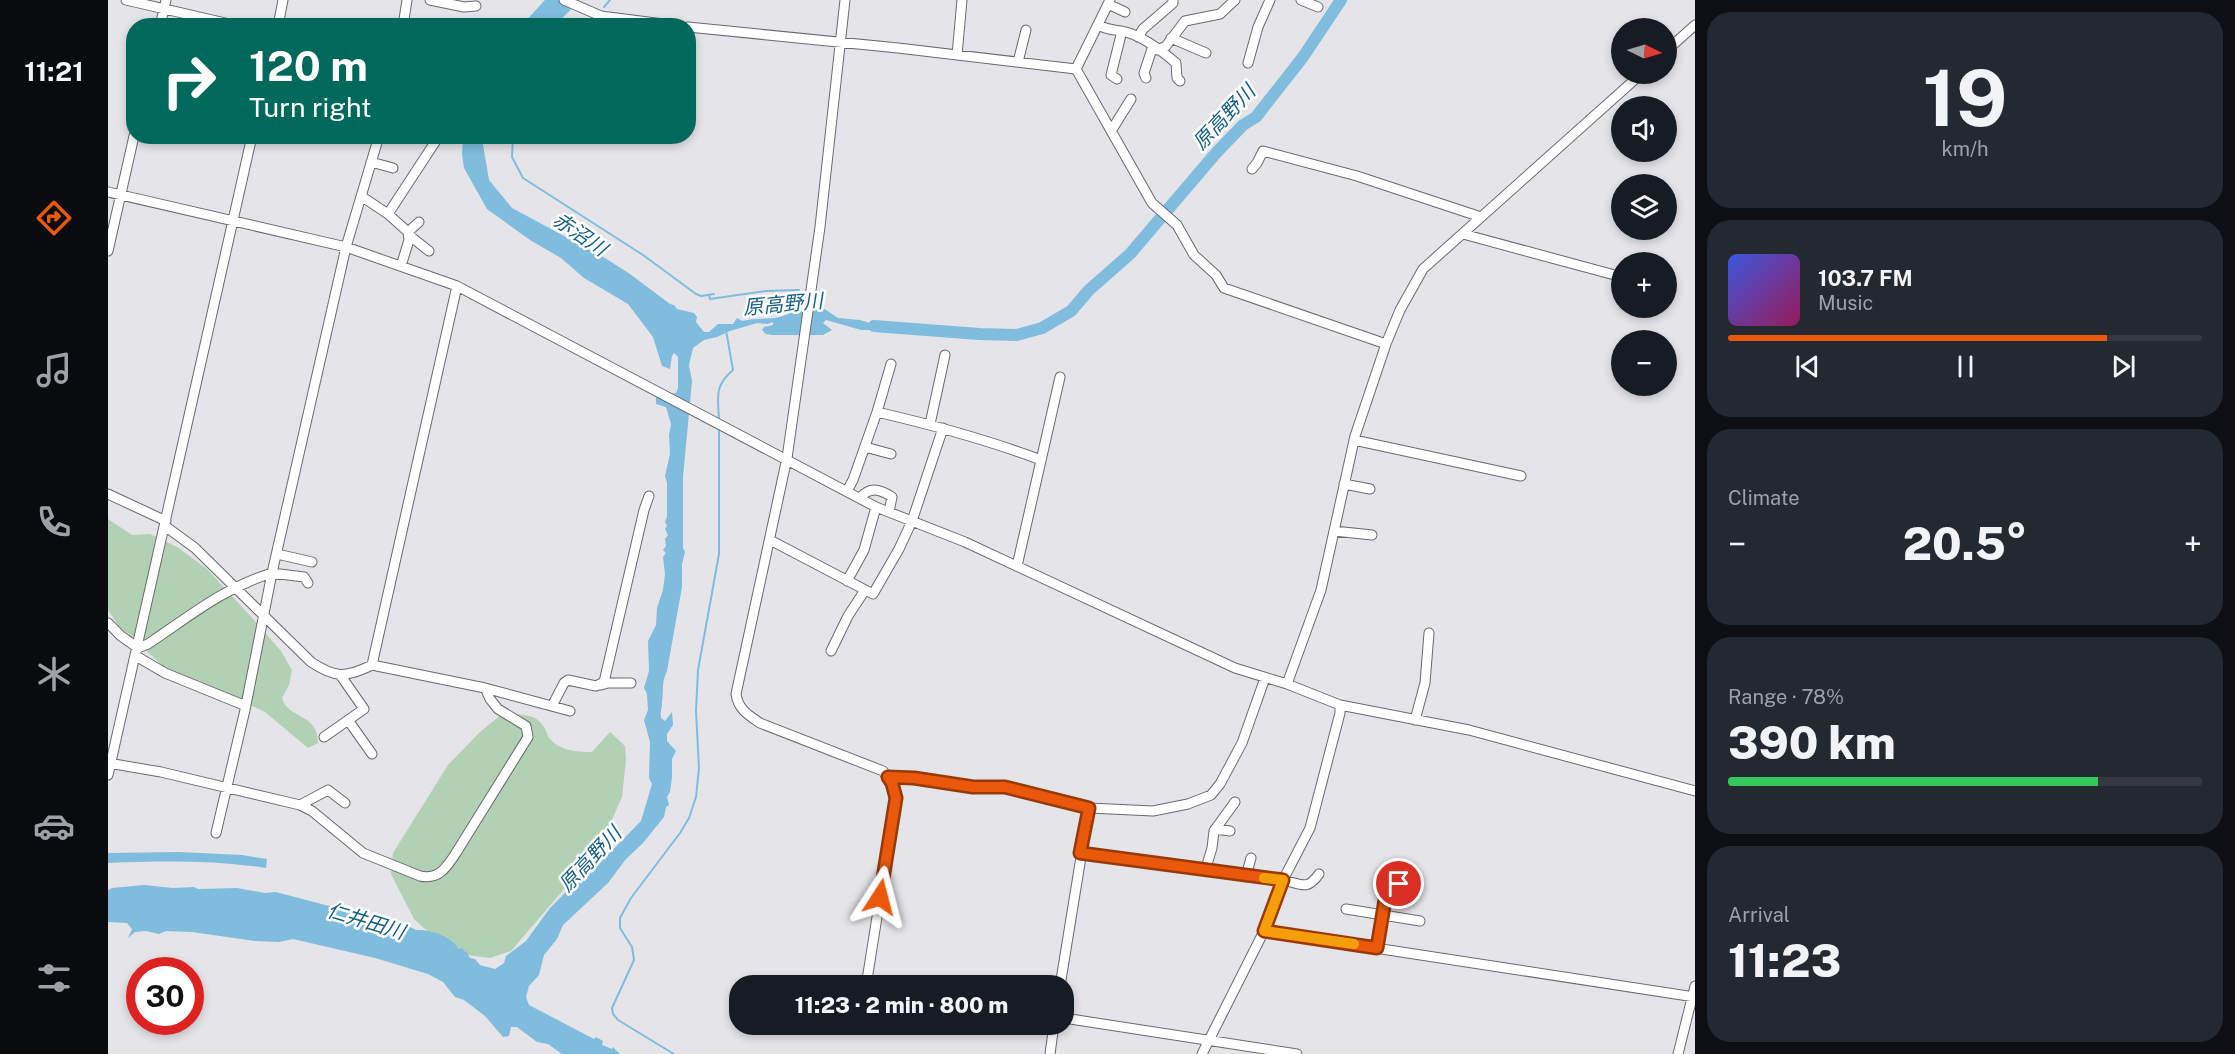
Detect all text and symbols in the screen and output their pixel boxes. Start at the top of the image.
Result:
north arrow [1611,18,1677,84]
map controls [1611,18,1677,396]
text: 120 m [249,41,368,90]
icon: right [150,42,228,120]
text: 19 [1923,52,2007,144]
text: 11:21 [24,55,84,87]
water label: 原高野川 [1188,78,1261,154]
text: Turn right [249,91,372,123]
button: sound [1611,96,1677,162]
text: km/h [1941,137,1989,161]
button: layers [1611,174,1677,240]
icon: directions [33,197,75,239]
water label: 赤沼川 [548,207,613,262]
button: + [1611,252,1677,318]
text: 103.7 FM [1818,265,1913,291]
water label: 原高野川 [742,288,826,319]
text: Music [1818,291,1873,315]
button: − [1611,330,1677,396]
icon: music [33,349,75,391]
icon: previous [1791,350,1824,383]
icon: pause [1949,350,1982,383]
icon: next [2107,350,2140,383]
text: Climate [1728,486,1800,510]
icon: phone [33,501,75,543]
text: 20.5° [1903,517,2027,570]
text: − [1728,525,1746,563]
text: + [2184,525,2202,563]
icon: climate [33,653,75,695]
text: Range · 78% [1728,685,1844,709]
text: 390 km [1728,716,1896,769]
icon: car [33,805,75,847]
water label: 原高野川 [554,820,627,896]
pin [1373,858,1424,909]
position arrow [848,865,912,929]
icon: arrive [1382,867,1415,900]
water label: 仁井田川 [324,898,410,945]
text: Arrival [1728,903,1790,927]
text: 11:23 [1728,934,1841,987]
icon: filters [33,957,75,999]
speed limit sign: 30 [126,957,204,1035]
text: 11:23 · 2 min · 800 m [795,992,1008,1018]

